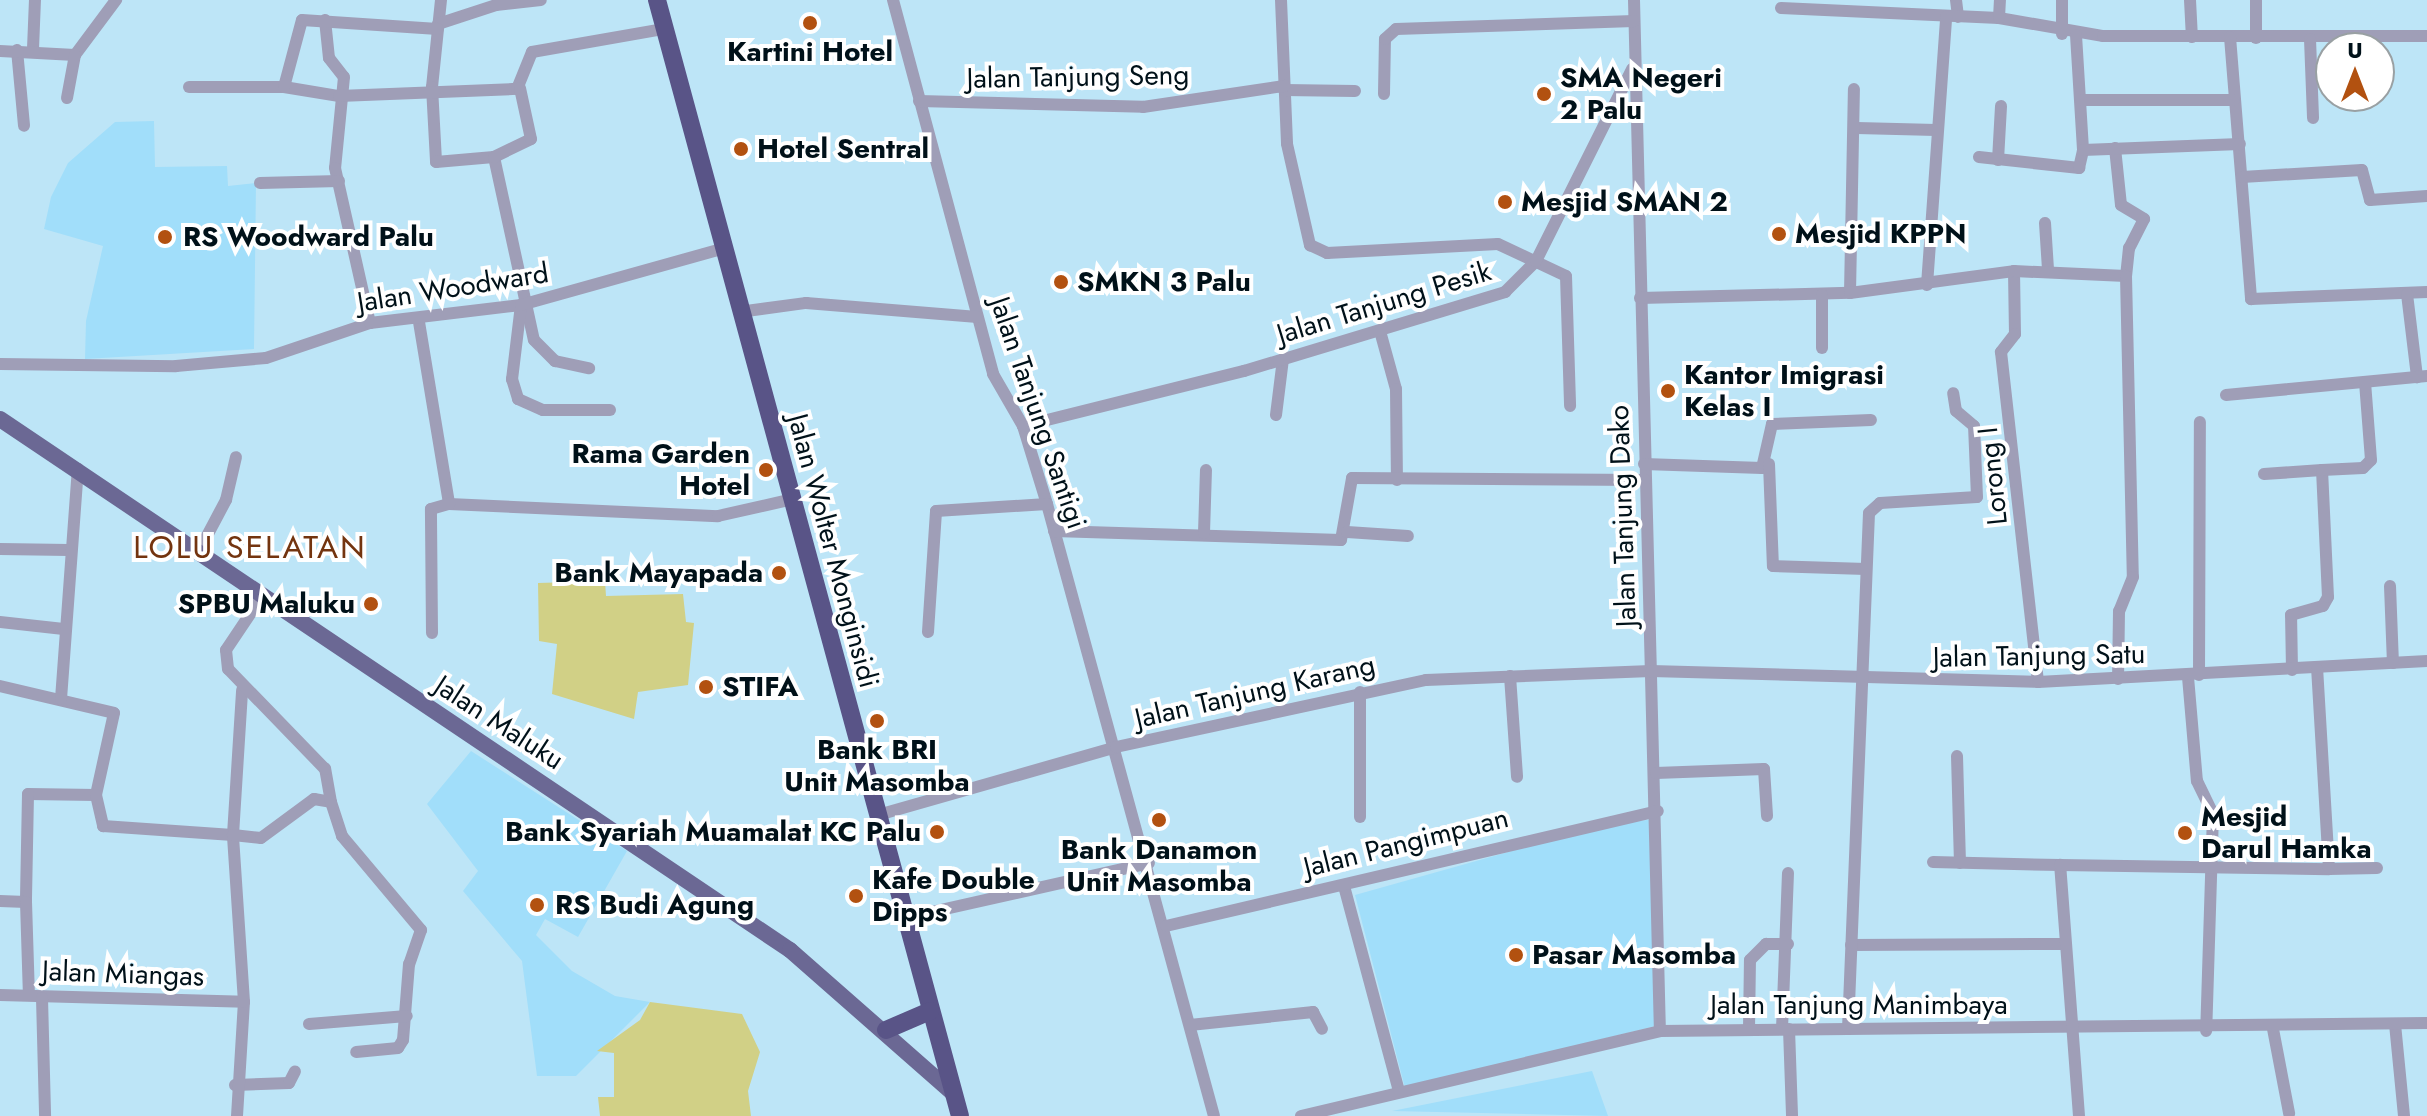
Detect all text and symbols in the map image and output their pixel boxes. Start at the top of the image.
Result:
marker: Kartini Hotel [801,14,819,32]
north arrow [2315,32,2395,112]
text: U [2347,34,2363,66]
place label: Kartini Hotel [727,35,893,69]
street label: Jalan Tanjung Seng [966,58,1190,96]
place label: SMA Negeri 2 Palu [1560,61,1722,127]
marker: SMA Negeri 2 Palu [1535,85,1553,103]
place label: Hotel Sentral [757,132,929,166]
marker: Hotel Sentral [732,140,750,158]
place label: Mesjid SMAN 2 [1521,185,1728,219]
marker: Mesjid SMAN 2 [1496,193,1514,211]
place label: Mesjid KPPN [1795,217,1966,251]
place label: RS Woodward Palu [183,220,434,254]
marker: Mesjid KPPN [1770,225,1788,243]
marker: RS Woodward Palu [154,226,176,248]
street label: Jalan Tanjung Pesik [1273,254,1495,352]
street label: Jalan Woodward [355,256,551,320]
place label: SMKN 3 Palu [1077,265,1251,299]
marker: SMKN 3 Palu [1052,273,1070,291]
street label: Jalan Tanjung Santigi [983,293,1093,533]
place label: Kantor Imigrasi Kelas I [1684,358,1884,424]
marker: Kantor Imigrasi Kelas I [1659,382,1677,400]
street label: Jalan Tanjung Dako [1602,404,1644,628]
street label: Jalan Wolter Monginsidi [780,410,886,692]
street label: Lorong I [1971,425,2015,527]
place label: Rama Garden Hotel [572,437,750,503]
marker: Rama Garden Hotel [757,461,775,479]
district label: LOLU SELATAN [133,528,367,566]
place label: Bank Mayapada [554,556,763,590]
marker: Bank Mayapada [770,564,788,582]
place label: SPBU Maluku [178,587,355,621]
marker: SPBU Maluku [362,595,380,613]
street label: Jalan Tanjung Satu [1932,637,2146,675]
street label: Jalan Tanjung Karang [1132,648,1378,736]
street label: Jalan Maluku [428,669,570,777]
place label: STIFA [722,670,798,704]
marker: STIFA [697,678,715,696]
marker: Bank BRI Unit Masomba [868,712,886,730]
place label: Bank BRI Unit Masomba [784,733,970,799]
place label: Mesjid Darul Hamka [2201,800,2371,866]
street label: Jalan Pangimpuan [1300,801,1512,885]
marker: Bank Danamon Unit Masomba [1150,811,1168,829]
place label: Bank Syariah Muamalat KC Palu [505,815,921,849]
marker: Bank Syariah Muamalat KC Palu [928,823,946,841]
marker: Mesjid Darul Hamka [2176,824,2194,842]
place label: Bank Danamon Unit Masomba [1061,833,1257,899]
place label: Kafe Double Dipps [872,863,1035,929]
marker: Kafe Double Dipps [847,887,865,905]
place label: RS Budi Agung [555,888,754,922]
marker: RS Budi Agung [526,894,548,916]
place label: Pasar Masomba [1532,938,1736,972]
marker: Pasar Masomba [1507,946,1525,964]
street label: Jalan Miangas [41,954,205,994]
street label: Jalan Tanjung Manimbaya [1710,988,2008,1022]

